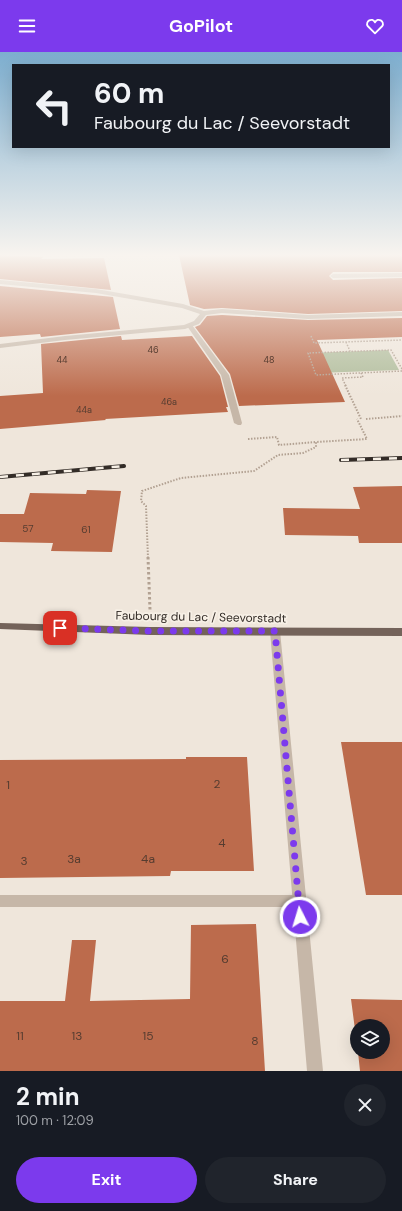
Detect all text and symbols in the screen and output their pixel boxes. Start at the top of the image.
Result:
text: GoPilot [169,14,233,38]
icon: menu [16,15,38,37]
icon: heart [364,15,386,37]
text: 60 m [94,75,164,112]
icon: left [28,80,80,132]
text: Faubourg du Lac / Seevorstadt [94,111,350,135]
house number: 46 [147,344,159,356]
house number: 44 [57,354,68,366]
house number: 48 [264,354,274,366]
house number: 46a [161,396,177,408]
house number: 44a [76,404,92,416]
house number: 57 [22,522,34,535]
house number: 61 [81,523,91,536]
street label: Faubourg du Lac / Seevorstadt [116,608,287,626]
pin [43,611,77,645]
icon: arrive [49,617,71,639]
house number: 2 [214,776,221,792]
house number: 1 [6,777,10,793]
house number: 4 [218,835,226,851]
house number: 3a [67,851,81,867]
house number: 4a [141,851,155,867]
house number: 3 [20,853,28,869]
position arrow [279,896,321,938]
house number: 6 [221,951,229,967]
map controls [350,1019,390,1059]
button: layers [350,1019,390,1059]
house number: 11 [16,1028,24,1044]
house number: 13 [72,1028,82,1044]
house number: 15 [142,1028,154,1044]
house number: 8 [251,1033,259,1049]
text: 2 min [16,1081,79,1112]
button: close [344,1084,386,1126]
text: 100 m · 12:09 [16,1112,94,1129]
button: Exit [16,1157,197,1203]
button: Share [205,1157,386,1203]

